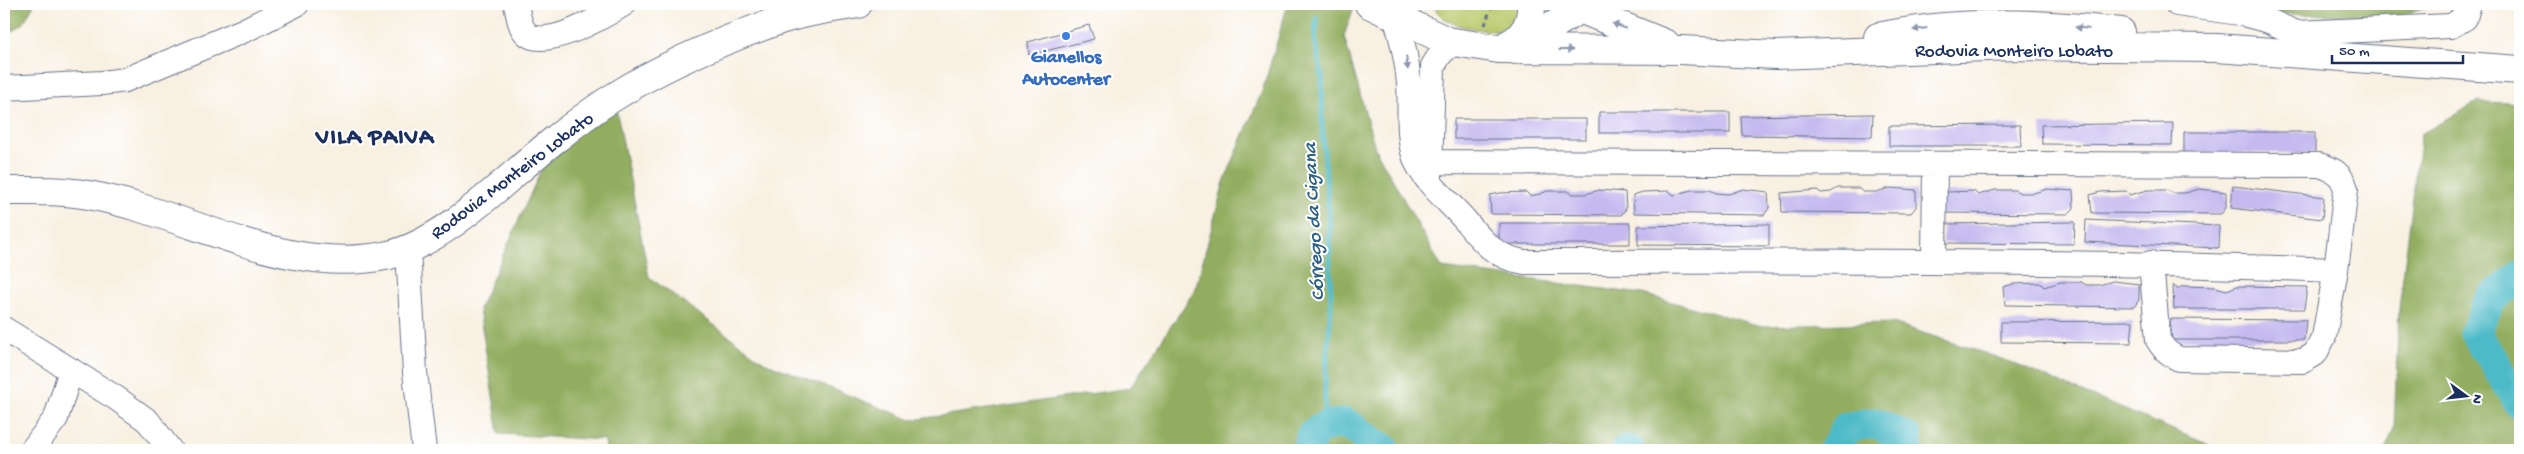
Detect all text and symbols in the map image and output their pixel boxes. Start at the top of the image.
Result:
one-way arrow [1612,22,1627,29]
one-way arrow [2074,24,2090,32]
one-way arrow [1912,25,1928,33]
marker: Gianellos Autocenter [1060,30,1072,42]
scale bar [2332,32,2463,64]
street label: Rodovia Monteiro Lobato [1915,41,2113,64]
text: 50 m [2339,43,2370,61]
one-way arrow [1558,46,1574,54]
place label: Gianellos Autocenter [1021,47,1112,92]
one-way arrow [1403,55,1411,71]
street label: Rodovia Monteiro Lobato [427,108,599,246]
district label: VILA PAIVA [315,124,435,153]
water label: Córrego da Cigana [1300,140,1331,301]
north arrow [2442,372,2492,422]
text: N [2467,392,2486,405]

